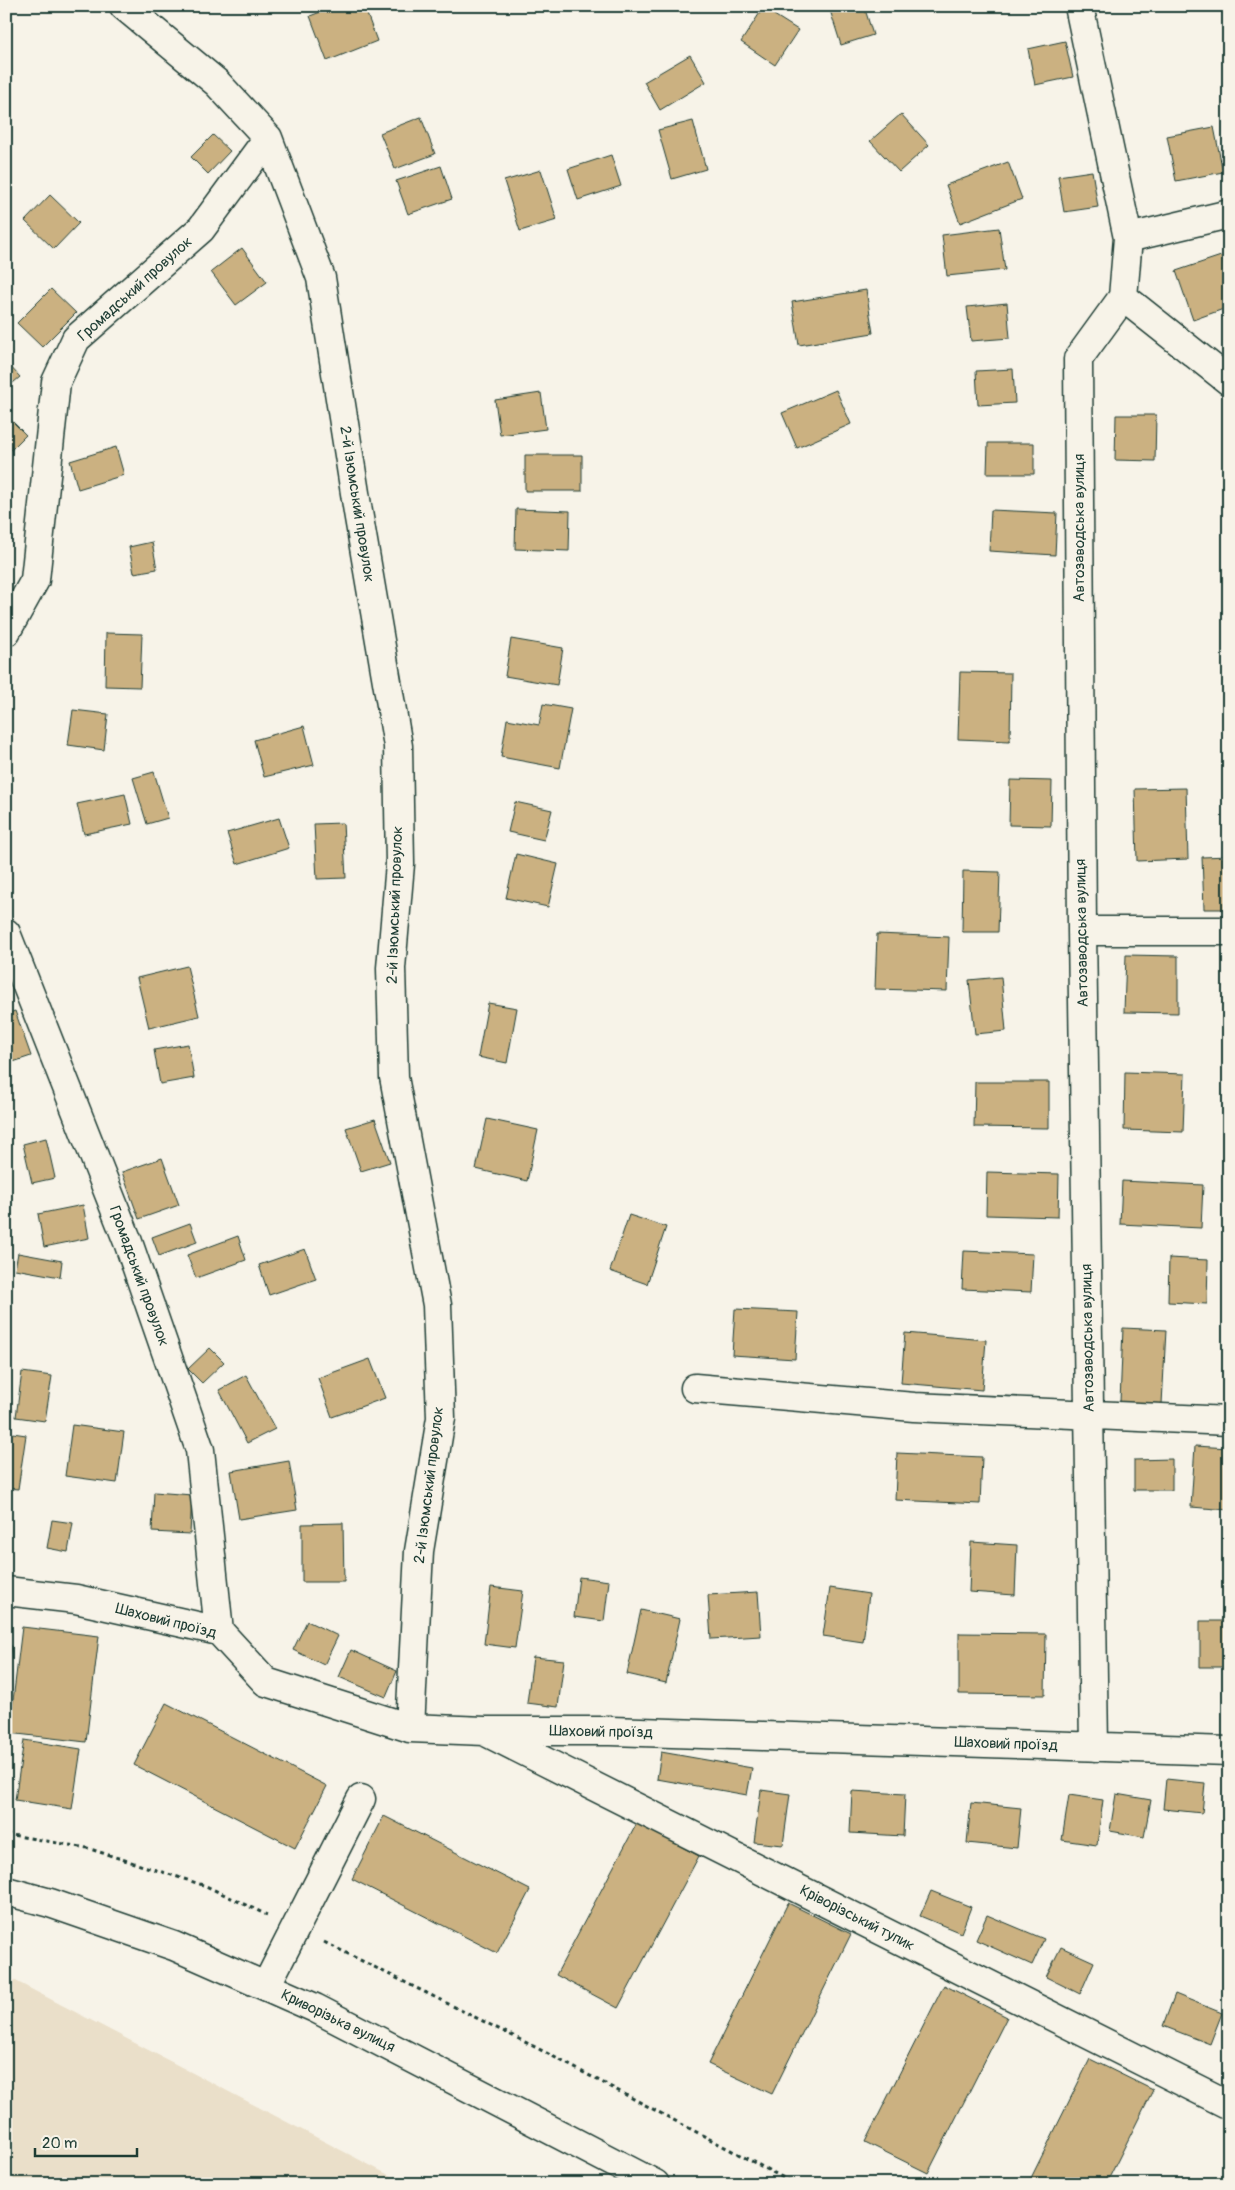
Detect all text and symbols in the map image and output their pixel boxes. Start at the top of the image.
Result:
street label: Громадський провулок [74,232,196,346]
street label: 2-й Ізюмський провулок [335,425,379,584]
street label: Автозаводська вулиця [1070,454,1089,602]
street label: 2-й Ізюмський провулок [383,826,407,984]
street label: Автозаводська вулиця [1071,859,1093,1007]
street label: Громадський провулок [105,1203,173,1349]
street label: Автозаводська вулиця [1077,1264,1099,1412]
street label: 2-й Ізюмський провулок [410,1405,448,1565]
street label: Шаховий проїзд [114,1599,218,1643]
street label: Шаховий проїзд [549,1722,653,1742]
street label: Шаховий проїзд [954,1733,1058,1755]
street label: Кріворізський тупик [796,1881,918,1955]
street label: Криворізька вулиця [278,1985,398,2057]
scale bar [35,2125,138,2157]
text: 20 m [42,2134,77,2153]

